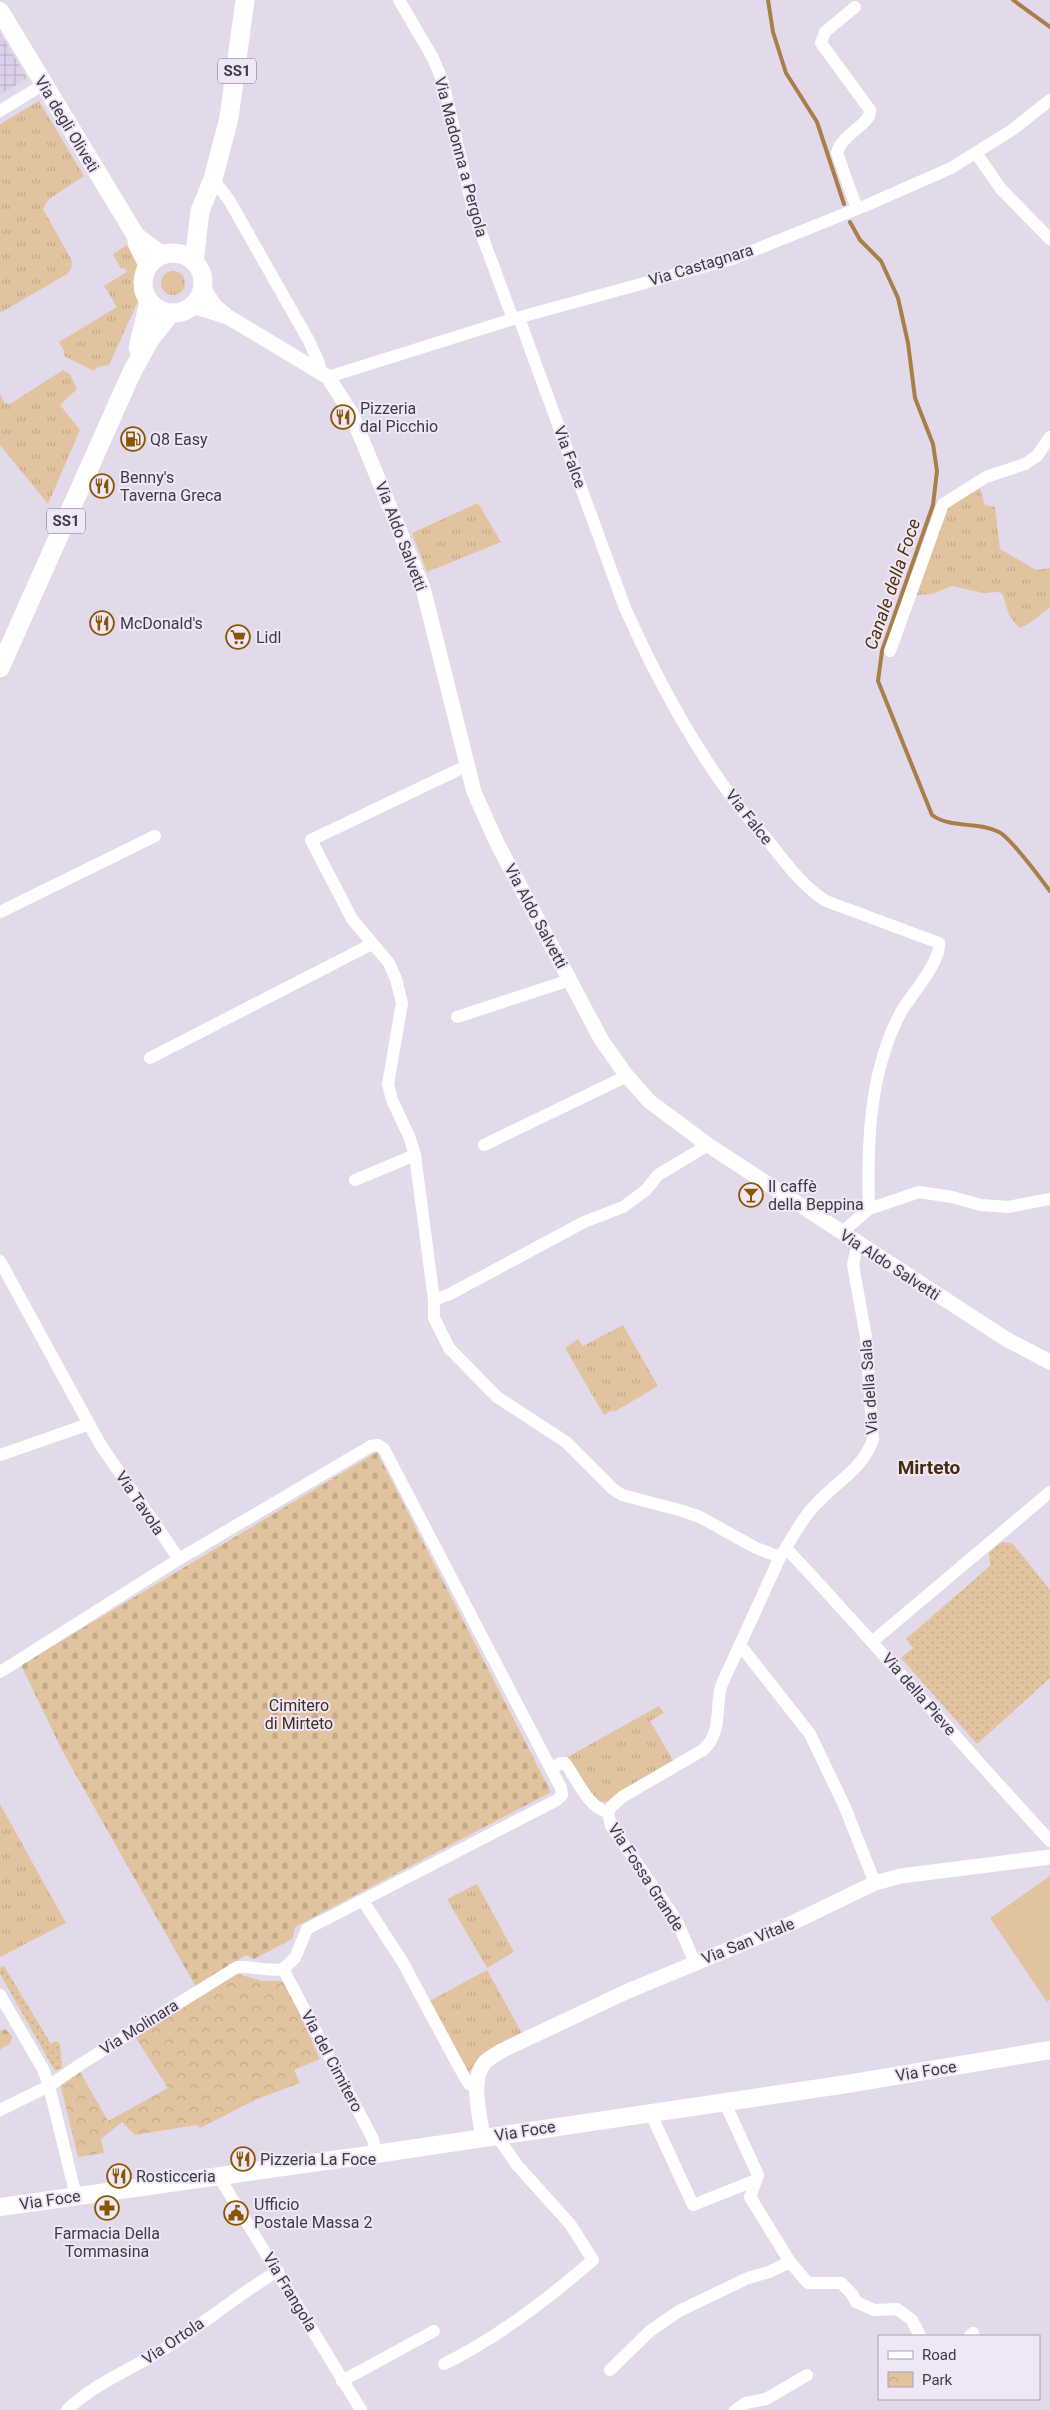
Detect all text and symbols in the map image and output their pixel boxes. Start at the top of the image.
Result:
road number: SS1 [218,58,256,84]
street label: Via degli Oliveti [31,72,103,176]
street label: Via Madonna a Pergola [430,75,492,239]
street label: Via Castagnara [646,240,756,290]
place label: Pizzeria dal Picchio [360,399,438,436]
restaurant icon: Pizzeria dal Picchio [330,404,356,430]
street label: Via Falce [550,423,590,491]
fuel station icon: Q8 Easy [120,426,146,452]
place label: Q8 Easy [150,430,208,449]
place label: Benny's Taverna Greca [120,468,222,505]
restaurant icon: Benny's Taverna Greca [89,473,115,499]
street label: Via Aldo Salvetti [371,479,431,593]
road number: SS1 [47,508,85,534]
water label: Canale della Foce [860,516,924,652]
restaurant icon: McDonald's [89,610,115,636]
place label: McDonald's [120,614,203,633]
supermarket icon: Lidl [225,624,251,650]
place label: Lidl [256,628,281,647]
street label: Via Falce [722,786,776,848]
street label: Via Aldo Salvetti [500,860,572,972]
place label: Il caffè della Beppina [768,1177,864,1214]
bar icon: Il caffè della Beppina [738,1182,764,1208]
street label: Via Aldo Salvetti [836,1226,944,1304]
street label: Via della Sala [856,1339,882,1435]
district label: Mirteto [898,1456,961,1479]
street label: Via Tavola [112,1467,168,1539]
street label: Via della Pieve [878,1649,960,1739]
park label: Cimitero di Mirteto [265,1696,333,1733]
street label: Via Fossa Grande [604,1819,688,1935]
street label: Via San Vitale [699,1914,797,1968]
street label: Via Molinara [96,1995,182,2059]
street label: Via del Cimitero [297,2007,367,2115]
street label: Via Foce [894,2057,958,2085]
street label: Via Foce [493,2117,557,2145]
restaurant icon: Pizzeria La Foce [230,2146,256,2172]
place label: Pizzeria La Foce [260,2150,376,2169]
restaurant icon: Rosticceria [106,2163,132,2189]
place label: Rosticceria [136,2167,216,2186]
street label: Via Foce [18,2186,82,2214]
pharmacy icon: Farmacia Della Tommasina [94,2195,120,2221]
place label: Ufficio Postale Massa 2 [254,2195,373,2232]
public building icon: Ufficio Postale Massa 2 [223,2200,249,2226]
place label: Farmacia Della Tommasina [54,2224,160,2261]
street label: Via Frangola [259,2249,321,2335]
street label: Via Ortola [139,2313,207,2369]
legend [878,2335,1040,2400]
text: Road [922,2346,956,2364]
text: Park [922,2371,953,2389]

